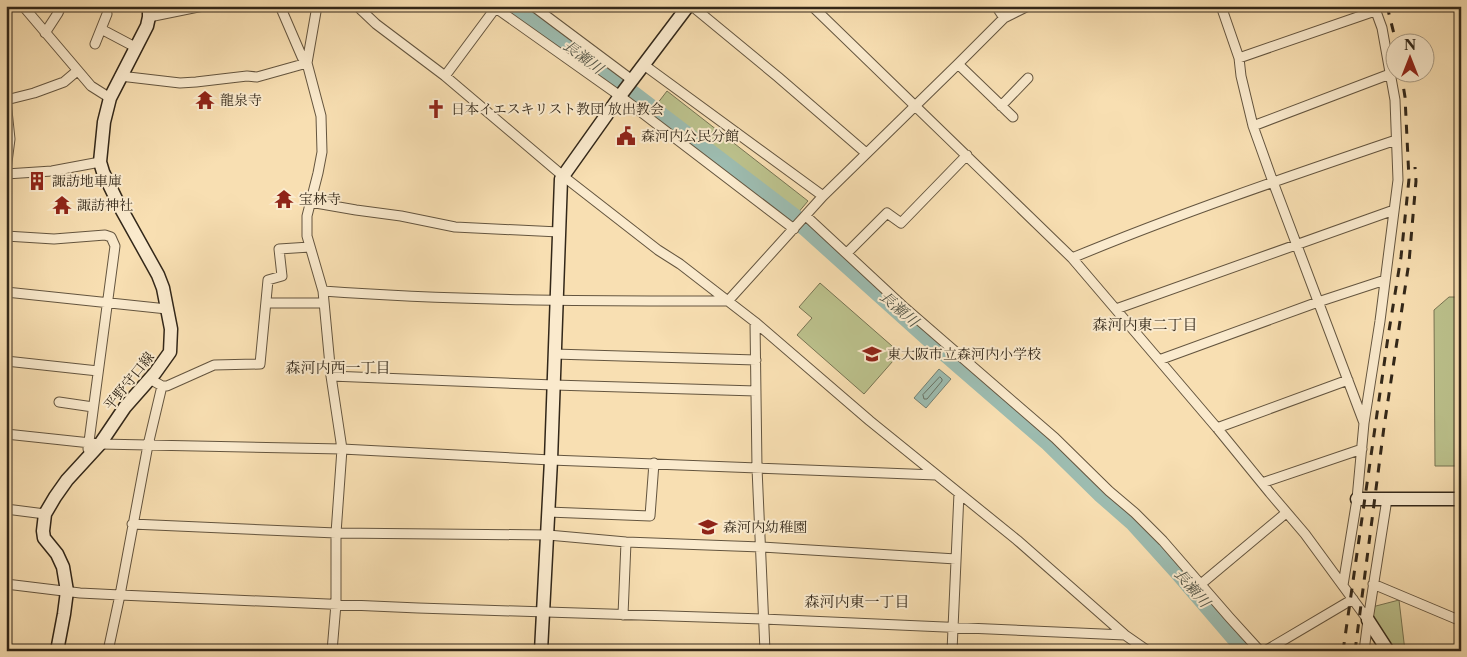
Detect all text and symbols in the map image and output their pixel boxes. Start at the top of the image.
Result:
north arrow [1384,32,1434,82]
water label: 長瀬川 [560,35,609,79]
text: N [1404,36,1416,54]
temple icon: 龍泉寺 [194,89,216,111]
place label: 龍泉寺 [220,91,262,109]
church icon: 日本イエスキリスト教団 放出教会 [425,98,447,120]
place label: 日本イエスキリスト教団 放出教会 [451,100,664,118]
public building icon: 森河内公民分館 [615,125,637,147]
place label: 森河内公民分館 [641,127,739,145]
building icon: 諏訪地車庫 [26,170,48,192]
place label: 諏訪地車庫 [52,172,122,190]
temple icon: 宝林寺 [273,188,295,210]
place label: 宝林寺 [299,190,341,208]
temple icon: 諏訪神社 [51,194,73,216]
place label: 諏訪神社 [77,196,133,214]
water label: 長瀬川 [876,287,924,332]
district label: 森河内東二丁目 [1092,315,1198,334]
school or university icon: 東大阪市立森河内小学校 [861,343,883,365]
place label: 東大阪市立森河内小学校 [887,345,1041,363]
street label: 平野守口線 [100,348,158,414]
district label: 森河内西一丁目 [285,358,391,377]
school or university icon: 森河内幼稚園 [697,516,719,538]
place label: 森河内幼稚園 [723,518,807,536]
water label: 長瀬川 [1170,564,1216,612]
district label: 森河内東一丁目 [804,592,910,611]

